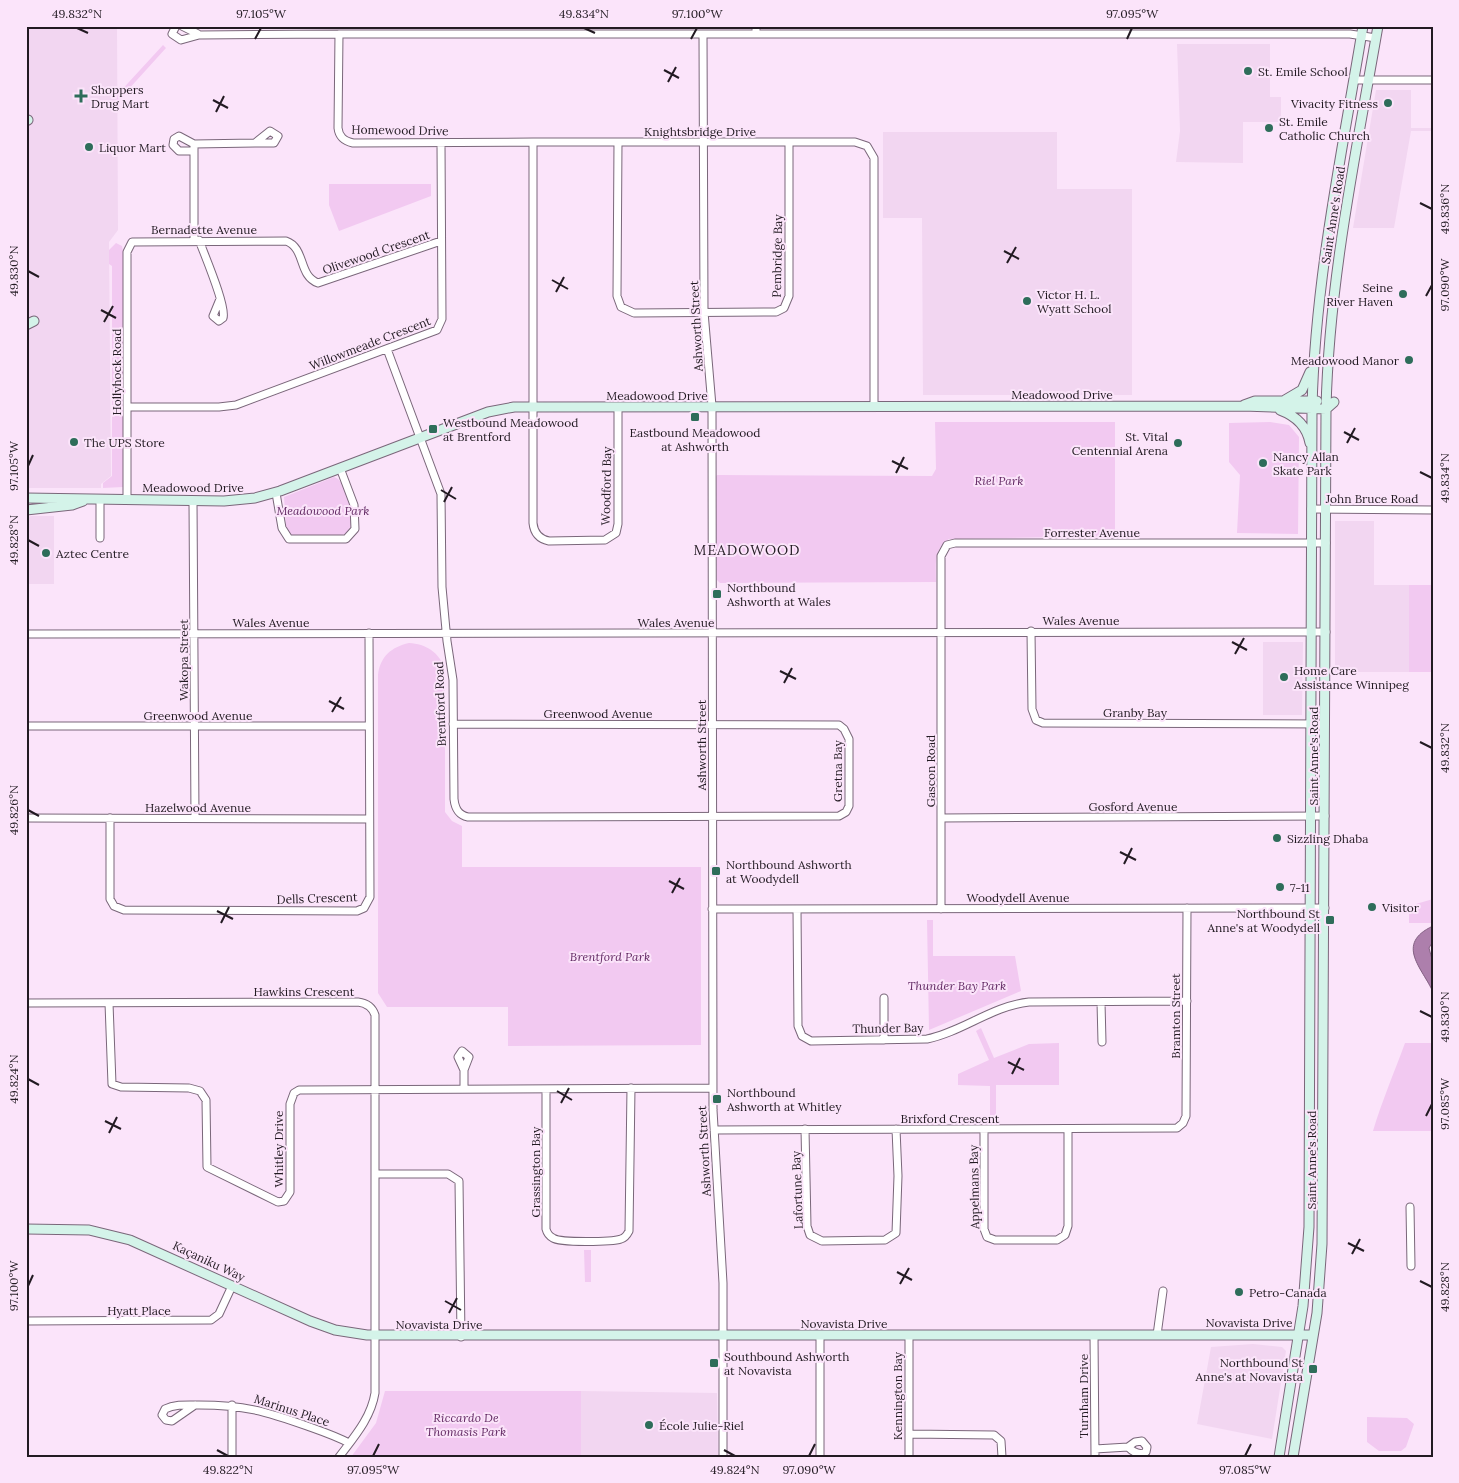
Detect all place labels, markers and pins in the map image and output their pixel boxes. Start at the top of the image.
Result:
place label: St. Emile School [1258,64,1348,79]
marker: St. Emile School [1242,65,1254,77]
place label: Shoppers Drug Mart [91,82,150,111]
marker: Shoppers Drug Mart [75,90,87,102]
place label: Vivacity Fitness [1290,96,1378,111]
marker: Vivacity Fitness [1382,97,1394,109]
place label: St. Emile Catholic Church [1279,114,1370,143]
marker: St. Emile Catholic Church [1263,122,1275,134]
place label: Liquor Mart [99,140,166,155]
marker: Liquor Mart [83,141,95,153]
place label: Seine River Haven [1326,280,1393,309]
place label: Victor H. L. Wyatt School [1036,287,1111,316]
marker: Seine River Haven [1397,288,1409,300]
marker: Victor H. L. Wyatt School [1021,295,1033,307]
place label: Meadowood Manor [1291,353,1400,368]
marker: Meadowood Manor [1403,354,1415,366]
marker: Eastbound Meadowood at Ashworth [689,411,701,423]
place label: Westbound Meadowood at Brentford [443,415,578,444]
marker: Westbound Meadowood at Brentford [427,423,439,435]
place label: Eastbound Meadowood at Ashworth [629,425,761,454]
place label: St. Vital Centennial Arena [1072,429,1168,458]
place label: The UPS Store [84,435,165,450]
marker: The UPS Store [68,436,80,448]
marker: St. Vital Centennial Arena [1172,437,1184,449]
place label: Nancy Allan Skate Park [1273,449,1339,478]
marker: Nancy Allan Skate Park [1257,457,1269,469]
place label: Aztec Centre [55,546,129,561]
marker: Aztec Centre [40,547,52,559]
place label: Northbound Ashworth at Wales [726,580,831,609]
marker: Northbound Ashworth at Wales [711,588,723,600]
place label: Home Care Assistance Winnipeg [1293,663,1409,692]
marker: Home Care Assistance Winnipeg [1278,671,1290,683]
place label: Sizzling Dhaba [1287,831,1368,846]
marker: Sizzling Dhaba [1271,832,1283,844]
place label: Northbound Ashworth at Woodydell [726,857,852,886]
marker: Northbound Ashworth at Woodydell [710,865,722,877]
place label: 7-11 [1290,880,1310,895]
marker: 7-11 [1274,881,1286,893]
place label: Visitor [1381,900,1420,915]
marker: Visitor [1366,901,1378,913]
place label: Northbound St Anne's at Woodydell [1206,906,1320,935]
marker: Northbound St Anne's at Woodydell [1324,914,1336,926]
place label: Northbound Ashworth at Whitley [726,1085,842,1114]
marker: Northbound Ashworth at Whitley [711,1093,723,1105]
place label: Petro-Canada [1249,1285,1327,1300]
marker: Petro-Canada [1233,1286,1245,1298]
place label: Southbound Ashworth at Novavista [724,1349,849,1378]
place label: Northbound St Anne's at Novavista [1195,1355,1303,1384]
marker: Southbound Ashworth at Novavista [708,1357,720,1369]
marker: Northbound St Anne's at Novavista [1307,1363,1319,1375]
place label: École Julie-Riel [659,1418,744,1433]
marker: École Julie-Riel [643,1419,655,1431]

